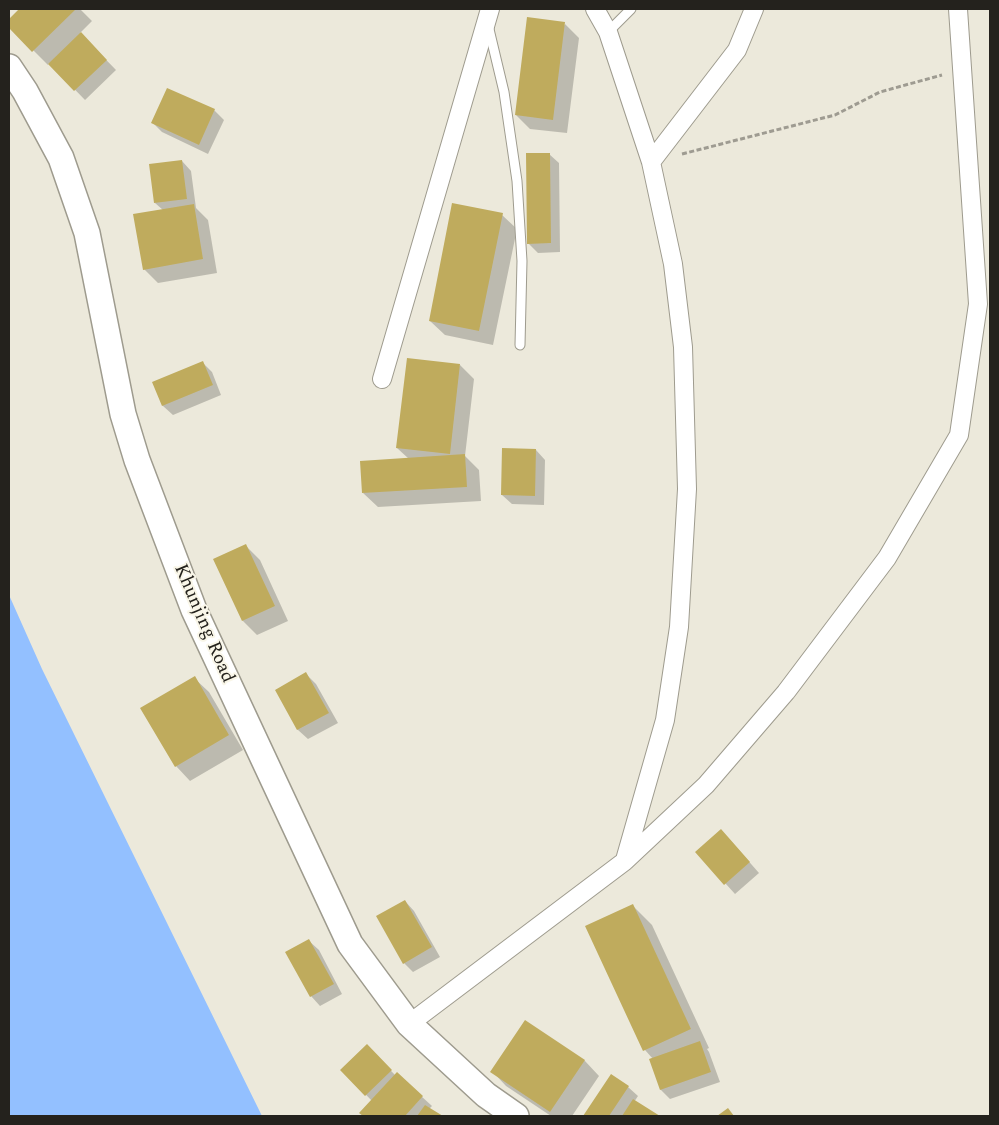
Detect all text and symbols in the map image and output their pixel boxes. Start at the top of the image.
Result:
street label: Khunjing Road [168,561,238,687]

